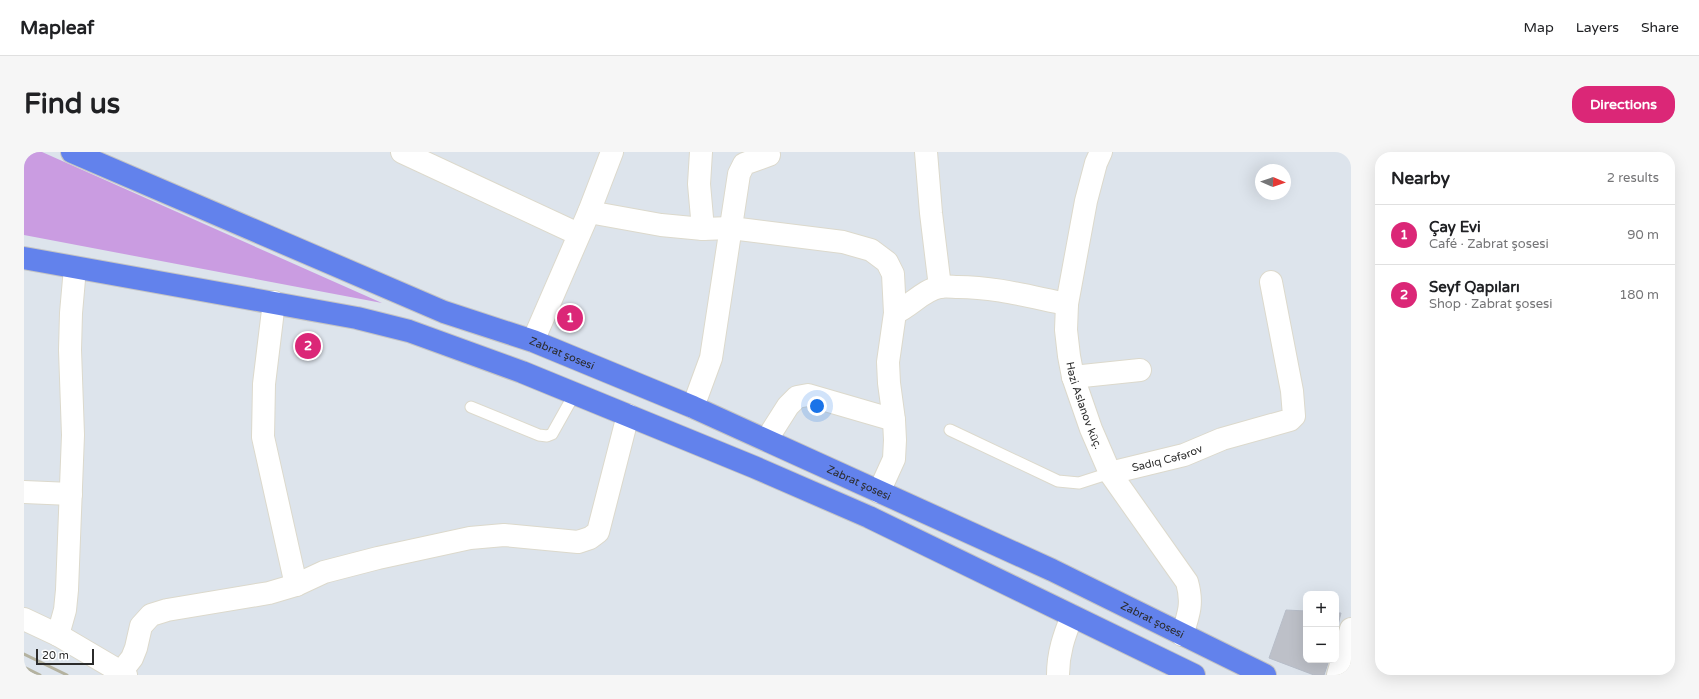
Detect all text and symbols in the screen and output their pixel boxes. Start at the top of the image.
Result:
text: Mapleaf [20,17,94,39]
text: Map [1524,19,1554,36]
text: Layers [1576,19,1619,36]
text: Share [1641,19,1679,36]
button: Directions [1572,86,1675,123]
text: Find us [24,87,120,121]
north arrow [1255,164,1291,200]
text: Nearby [1391,168,1450,189]
text: 2 results [1607,170,1659,186]
text: Çay Evi [1429,218,1481,236]
text: 1 [1400,227,1408,243]
text: 90 m [1627,227,1659,243]
text: Café · Zabrat şosesi [1429,236,1549,252]
text: Seyf Qapıları [1429,278,1520,296]
text: 2 [1400,287,1408,303]
text: 180 m [1619,287,1659,303]
text: Shop · Zabrat şosesi [1429,296,1553,312]
pin: 1 [557,303,583,333]
pin: 2 [295,331,321,361]
street label: Zabrat şosesi [528,334,596,372]
street label: Həzi Aslanov küç. [1064,361,1105,451]
your location [807,396,827,416]
street label: Sadıq Cəfərov [1130,441,1204,474]
street label: Zabrat şosesi [825,462,893,503]
map controls [1303,591,1339,663]
button: + [1303,591,1339,627]
street label: Zabrat şosesi [1119,598,1186,641]
button: − [1303,627,1339,663]
scale bar [36,647,94,666]
text: 20 m [42,649,69,662]

